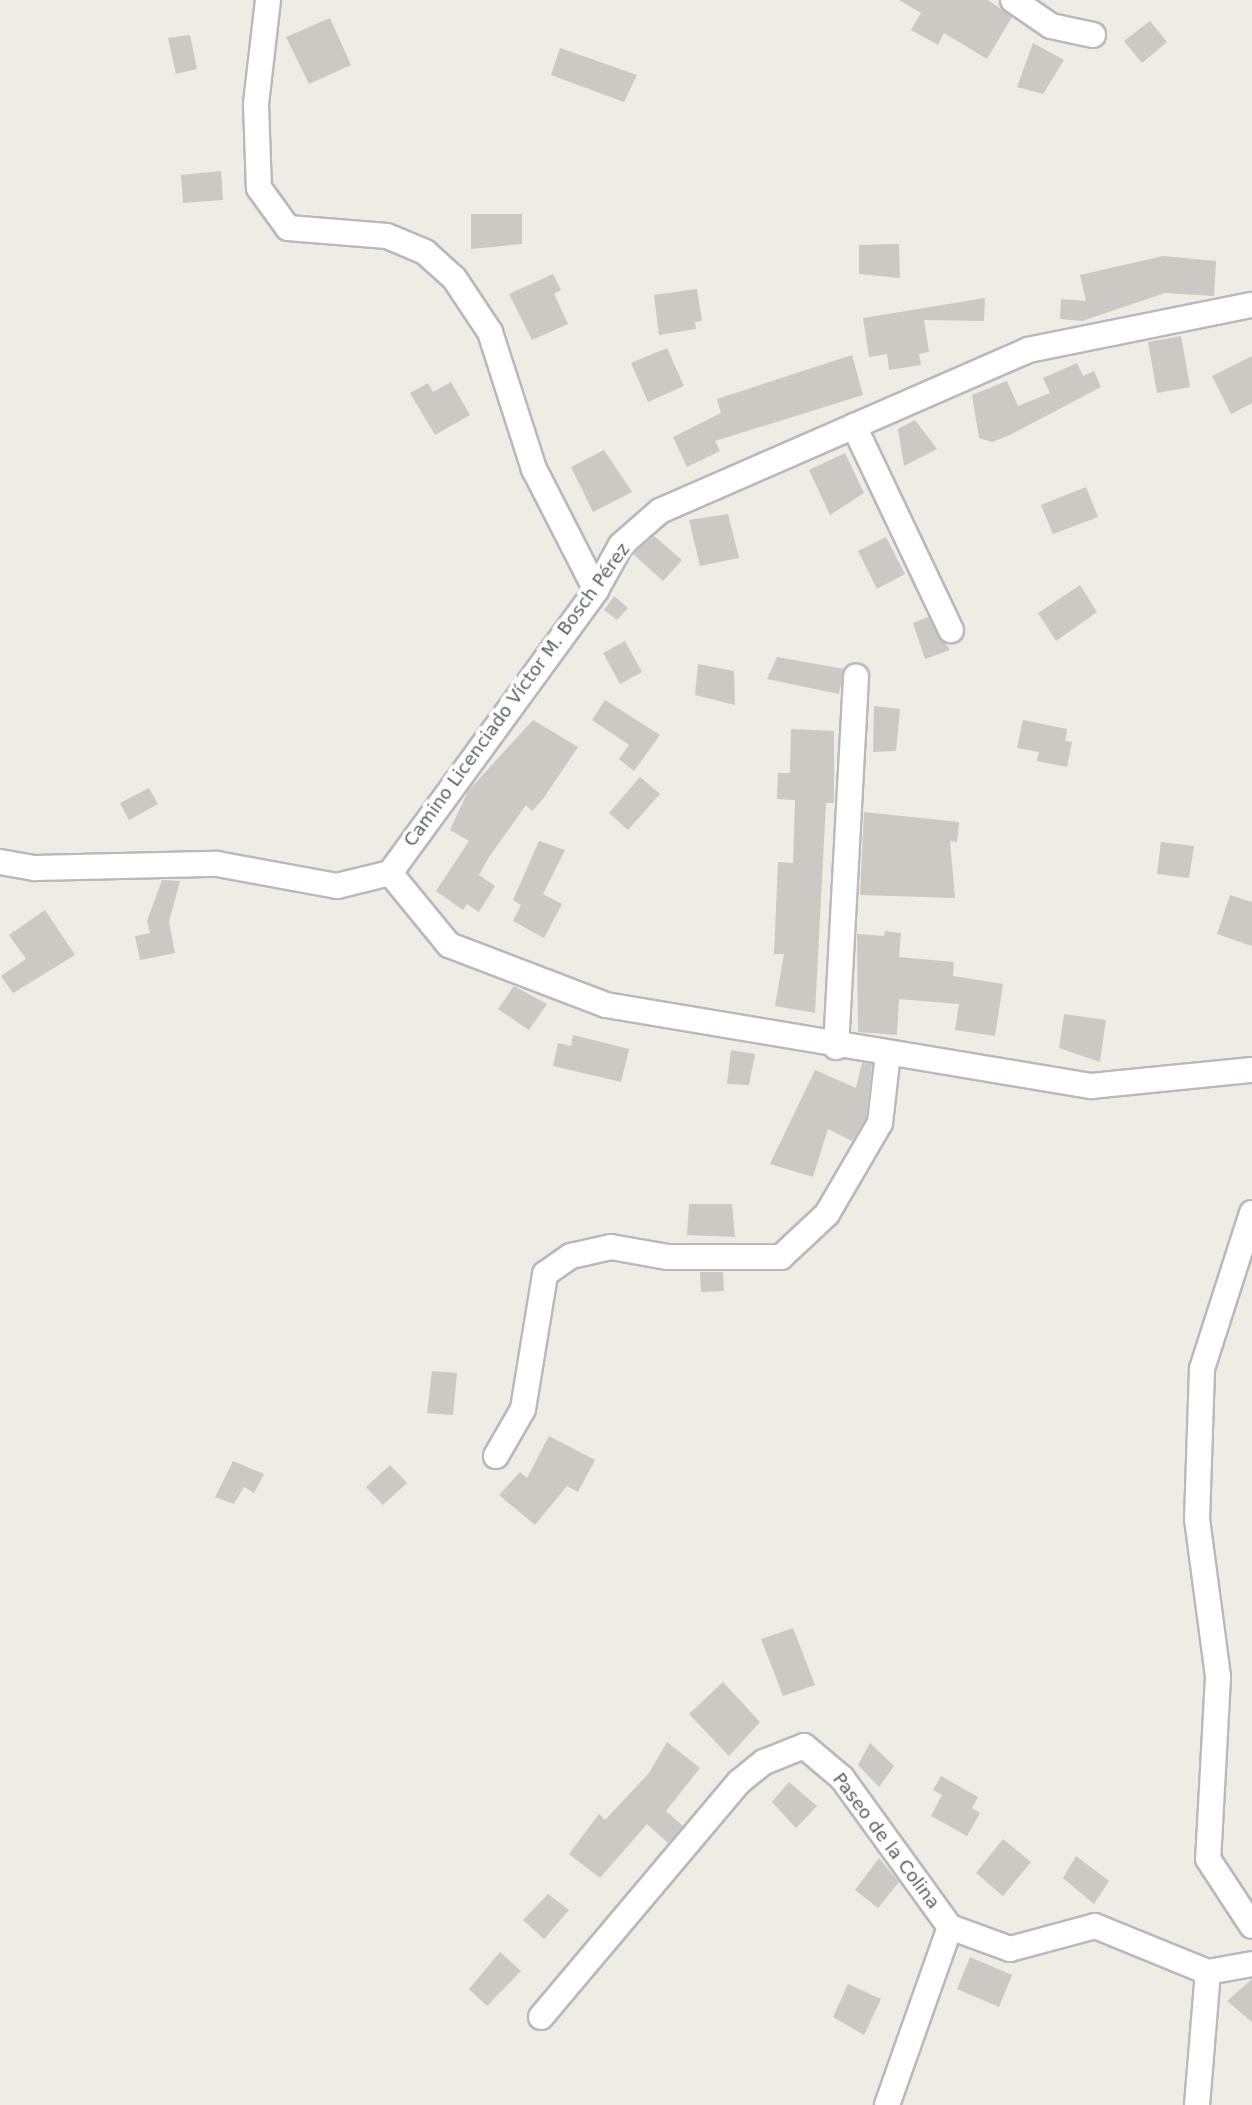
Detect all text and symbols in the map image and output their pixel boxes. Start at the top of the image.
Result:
street label: Camino Licenciado Víctor M. Bosch Pérez [400,539,634,851]
street label: Paseo de la Colina [828,1769,944,1913]

